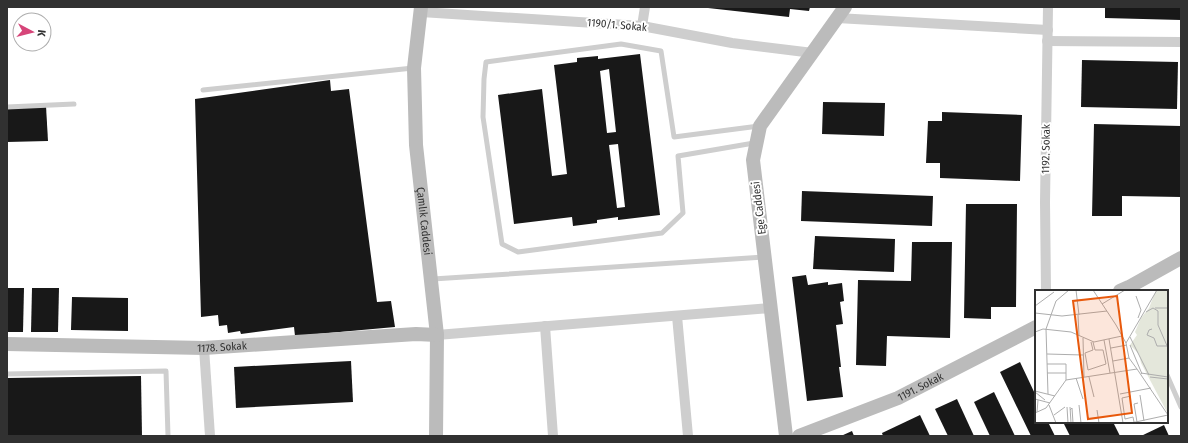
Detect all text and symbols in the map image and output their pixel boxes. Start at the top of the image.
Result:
north arrow [12,12,52,52]
street label: 1190/1. Sokak [587,16,648,34]
text: K [35,29,48,38]
street label: 1192. Sokak [1039,123,1053,174]
street label: Ege Caddesi [749,180,769,235]
street label: Çamlık Caddesi [414,186,435,256]
inset map [1035,290,1168,423]
street label: 1178. Sokak [197,339,248,355]
street label: 1191. Sokak [895,369,946,404]

